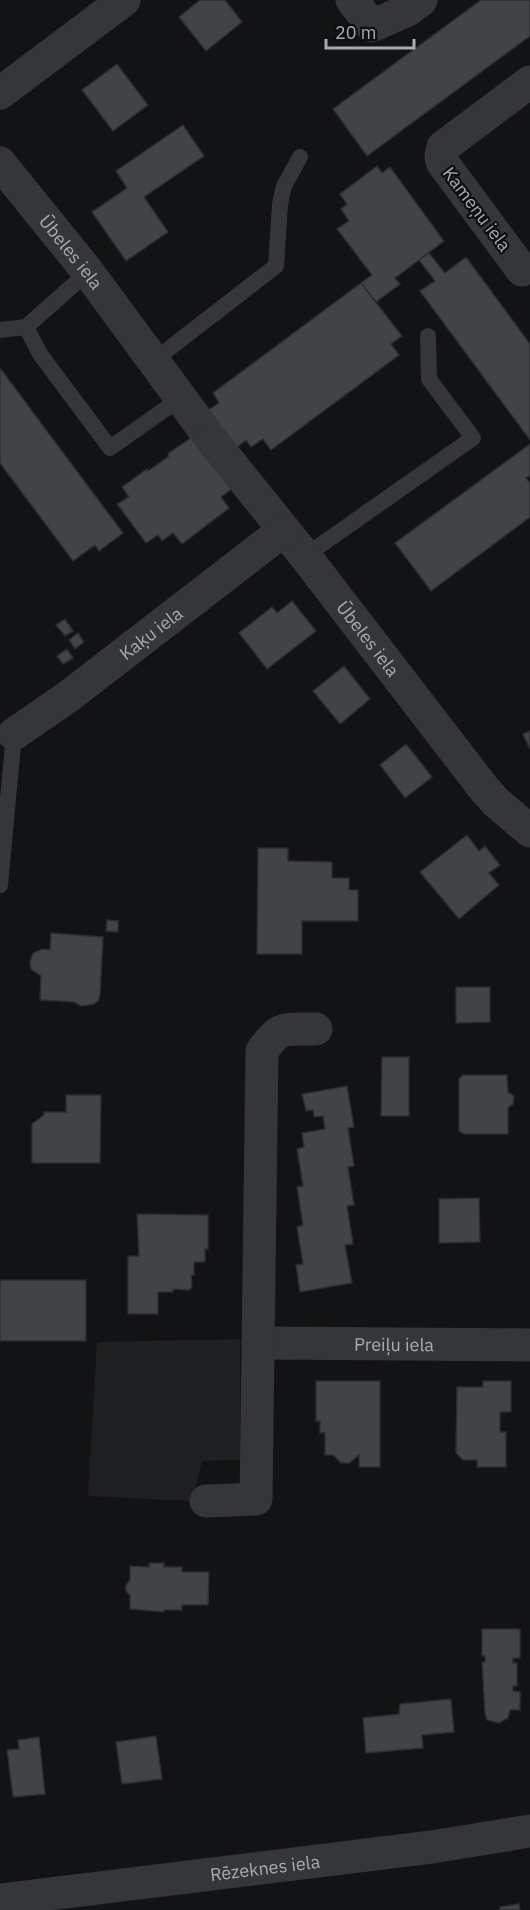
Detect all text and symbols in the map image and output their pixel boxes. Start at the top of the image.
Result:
scale bar [326,12,414,50]
text: 20 m [335,21,377,44]
street label: Kameņu iela [438,162,516,256]
street label: Ūbeles iela [35,210,108,294]
street label: Ūbeles iela [332,596,405,681]
street label: Kaķu iela [115,601,187,665]
street label: Preiļu iela [354,1332,434,1356]
street label: Rēzeknes iela [209,1849,322,1886]

